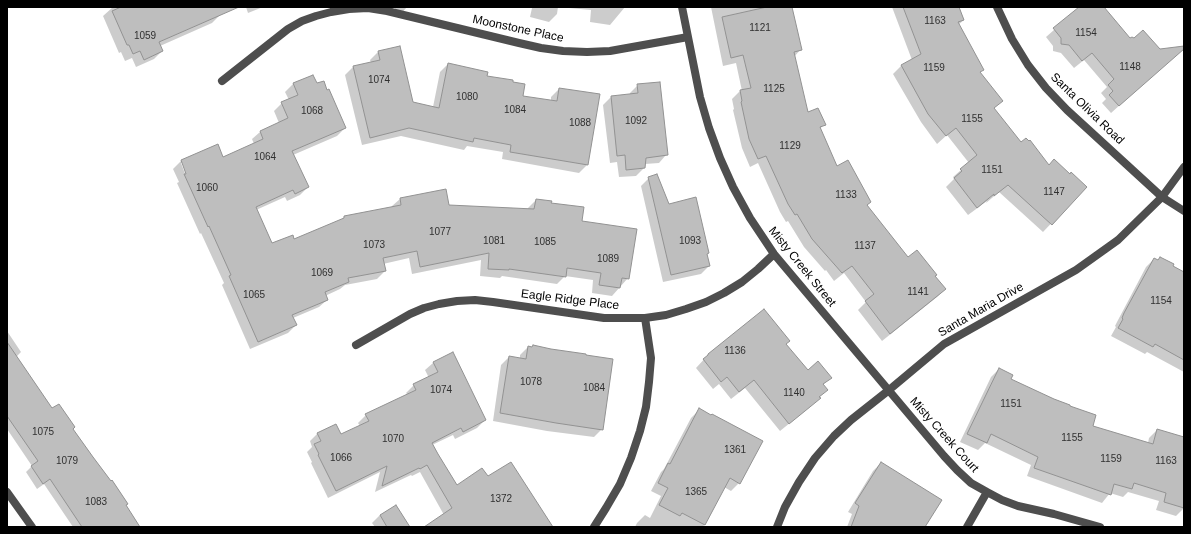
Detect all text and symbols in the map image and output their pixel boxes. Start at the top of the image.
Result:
street label: Moonstone Place [471,12,565,46]
house number: 1163 [924,15,946,27]
house number: 1121 [749,22,771,34]
house number: 1154 [1075,27,1097,39]
house number: 1059 [134,30,156,42]
house number: 1148 [1119,61,1141,73]
house number: 1159 [923,62,945,74]
street label: Santa Olivia Road [1047,70,1127,148]
house number: 1074 [368,74,390,86]
house number: 1125 [763,83,785,95]
house number: 1080 [456,91,478,103]
house number: 1084 [504,104,526,116]
house number: 1068 [301,105,323,117]
house number: 1155 [961,113,983,125]
house number: 1092 [625,115,647,127]
house number: 1088 [569,117,591,129]
house number: 1129 [779,140,801,152]
house number: 1064 [254,151,276,163]
house number: 1151 [981,164,1003,176]
house number: 1060 [196,182,218,194]
house number: 1147 [1043,186,1065,198]
house number: 1133 [835,189,857,201]
street label: Misty Creek Street [765,224,839,310]
house number: 1077 [429,226,451,238]
house number: 1081 [483,235,505,247]
house number: 1093 [679,235,701,247]
house number: 1085 [534,236,556,248]
house number: 1073 [363,239,385,251]
house number: 1137 [854,240,876,252]
house number: 1089 [597,253,619,265]
house number: 1069 [311,267,333,279]
street label: Santa Maria Drive [936,280,1026,340]
house number: 1141 [907,286,929,298]
street label: Eagle Ridge Place [520,287,620,313]
house number: 1065 [243,289,265,301]
house number: 1154 [1150,295,1172,307]
house number: 1136 [724,345,746,357]
house number: 1078 [520,376,542,388]
house number: 1084 [583,382,605,394]
house number: 1074 [430,384,452,396]
house number: 1140 [783,387,805,399]
street label: Misty Creek Court [907,395,981,475]
house number: 1151 [1000,398,1022,410]
house number: 1075 [32,426,54,438]
house number: 1155 [1061,432,1083,444]
house number: 1070 [382,433,404,445]
house number: 1361 [724,444,746,456]
house number: 1066 [330,452,352,464]
house number: 1159 [1100,453,1122,465]
house number: 1079 [56,455,78,467]
house number: 1163 [1155,455,1177,467]
house number: 1365 [685,486,707,498]
house number: 1372 [490,493,512,505]
house number: 1083 [85,496,107,508]

